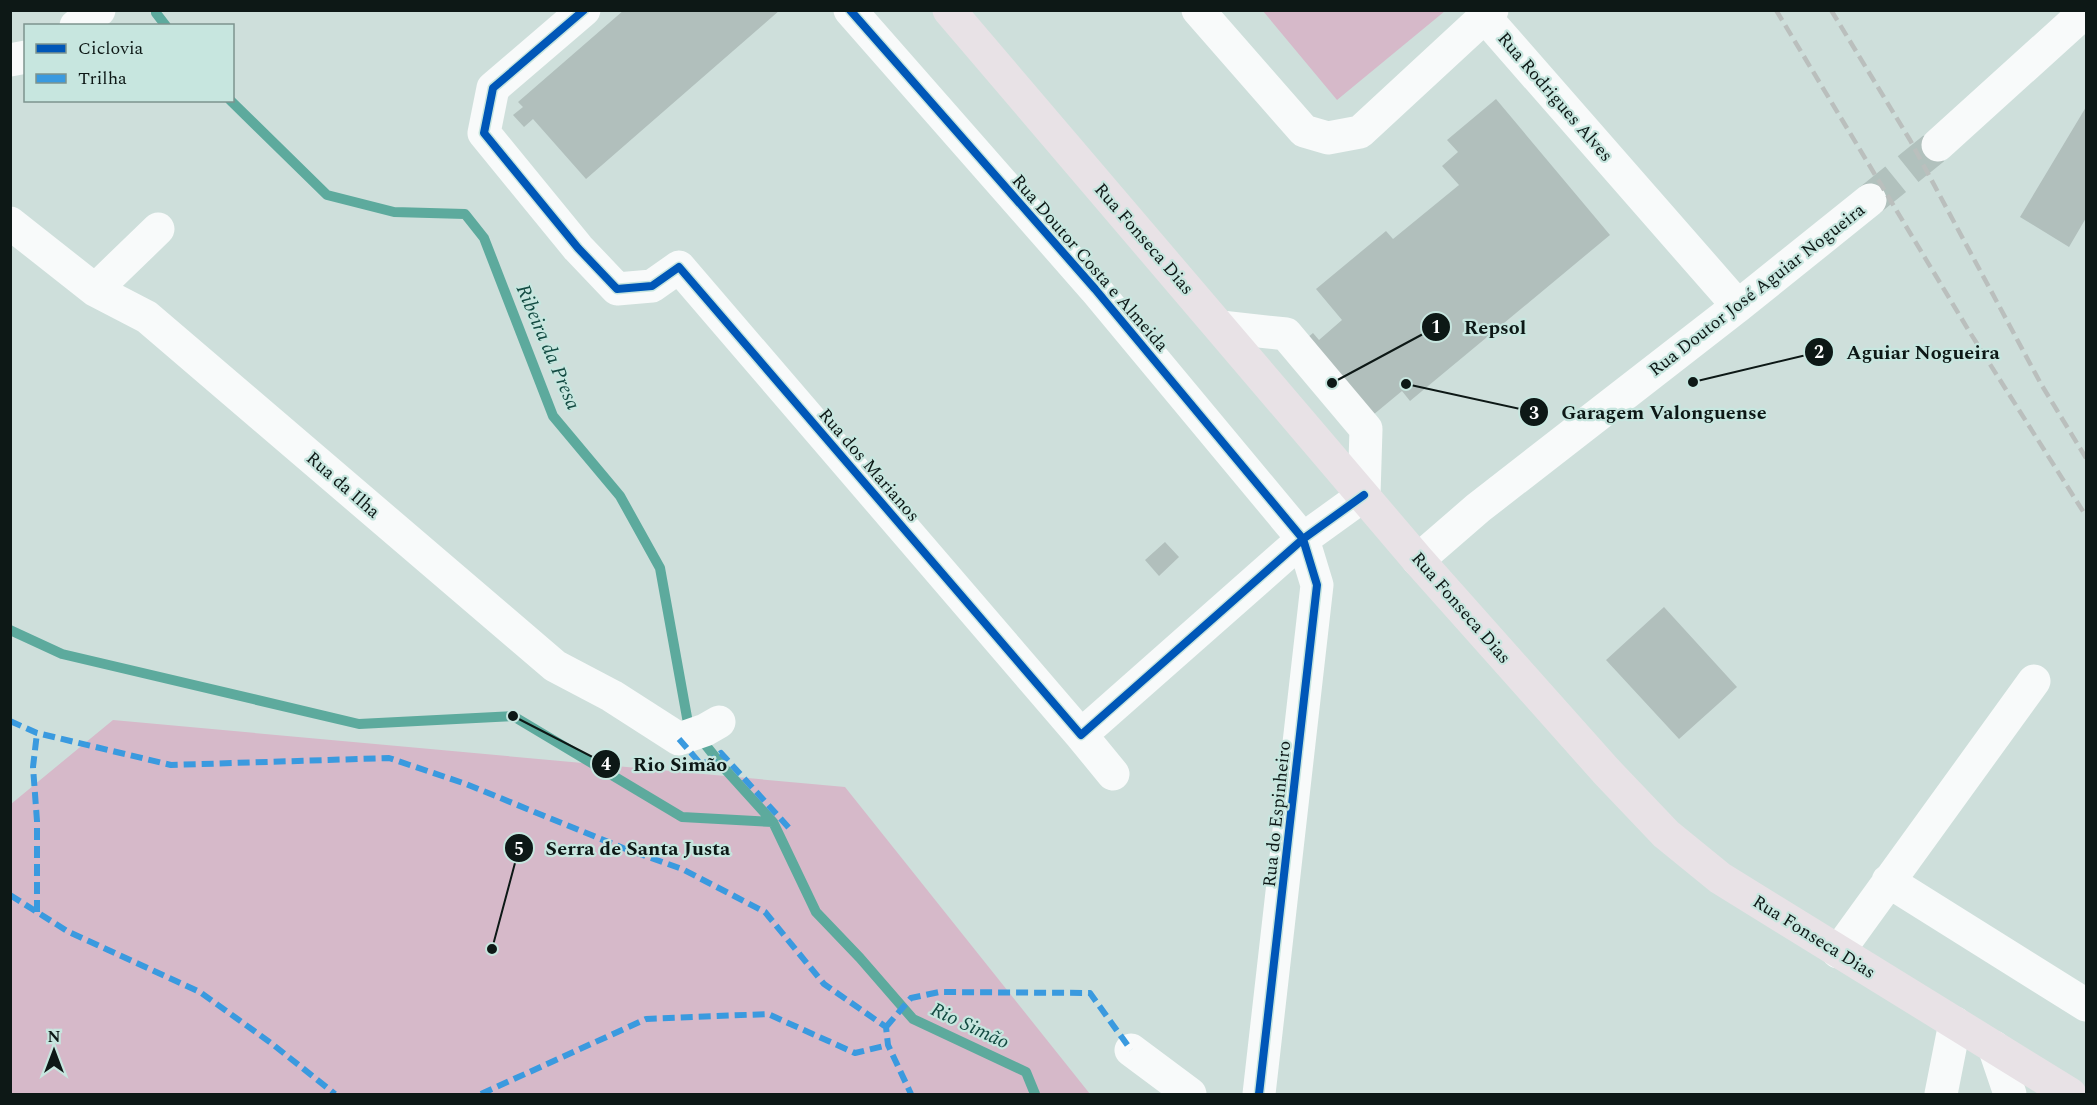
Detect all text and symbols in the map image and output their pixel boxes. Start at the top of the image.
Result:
legend [24,24,234,102]
street label: Rua Rodrigues Alves [1491,26,1619,168]
text: Ciclovia [78,35,144,62]
text: Trilha [78,65,127,92]
street label: Rua Doutor Costa e Almeida [1005,168,1175,358]
street label: Rua Fonseca Dias [1088,177,1200,301]
street label: Rua Doutor José Aguiar Nogueira [1643,197,1871,383]
water label: Ribeira da Presa [508,280,588,414]
callout: Repsol [1421,308,1538,346]
text: Repsol [1464,313,1526,343]
text: 1 [1431,314,1441,341]
callout: Aguiar Nogueira [1804,333,2011,371]
text: Aguiar Nogueira [1846,338,2000,368]
text: 2 [1814,339,1824,366]
callout: Garagem Valonguense [1519,393,1779,431]
text: Garagem Valonguense [1561,398,1767,428]
text: 3 [1529,400,1539,427]
street label: Rua dos Marianos [812,402,926,528]
street label: Rua da Ilha [300,445,386,525]
street label: Rua Fonseca Dias [1405,546,1517,670]
street label: Rua do Espinheiro [1256,739,1298,889]
callout: Rio Simão [591,745,739,783]
text: Rio Simão [633,750,727,780]
text: 4 [601,751,611,778]
callout: Serra de Santa Justa [504,829,743,867]
text: Serra de Santa Justa [546,834,731,864]
text: 5 [514,836,524,863]
street label: Rua Fonseca Dias [1747,888,1881,986]
water label: Rio Simão [926,995,1014,1057]
north arrow [24,1021,84,1081]
text: N [47,1025,61,1049]

